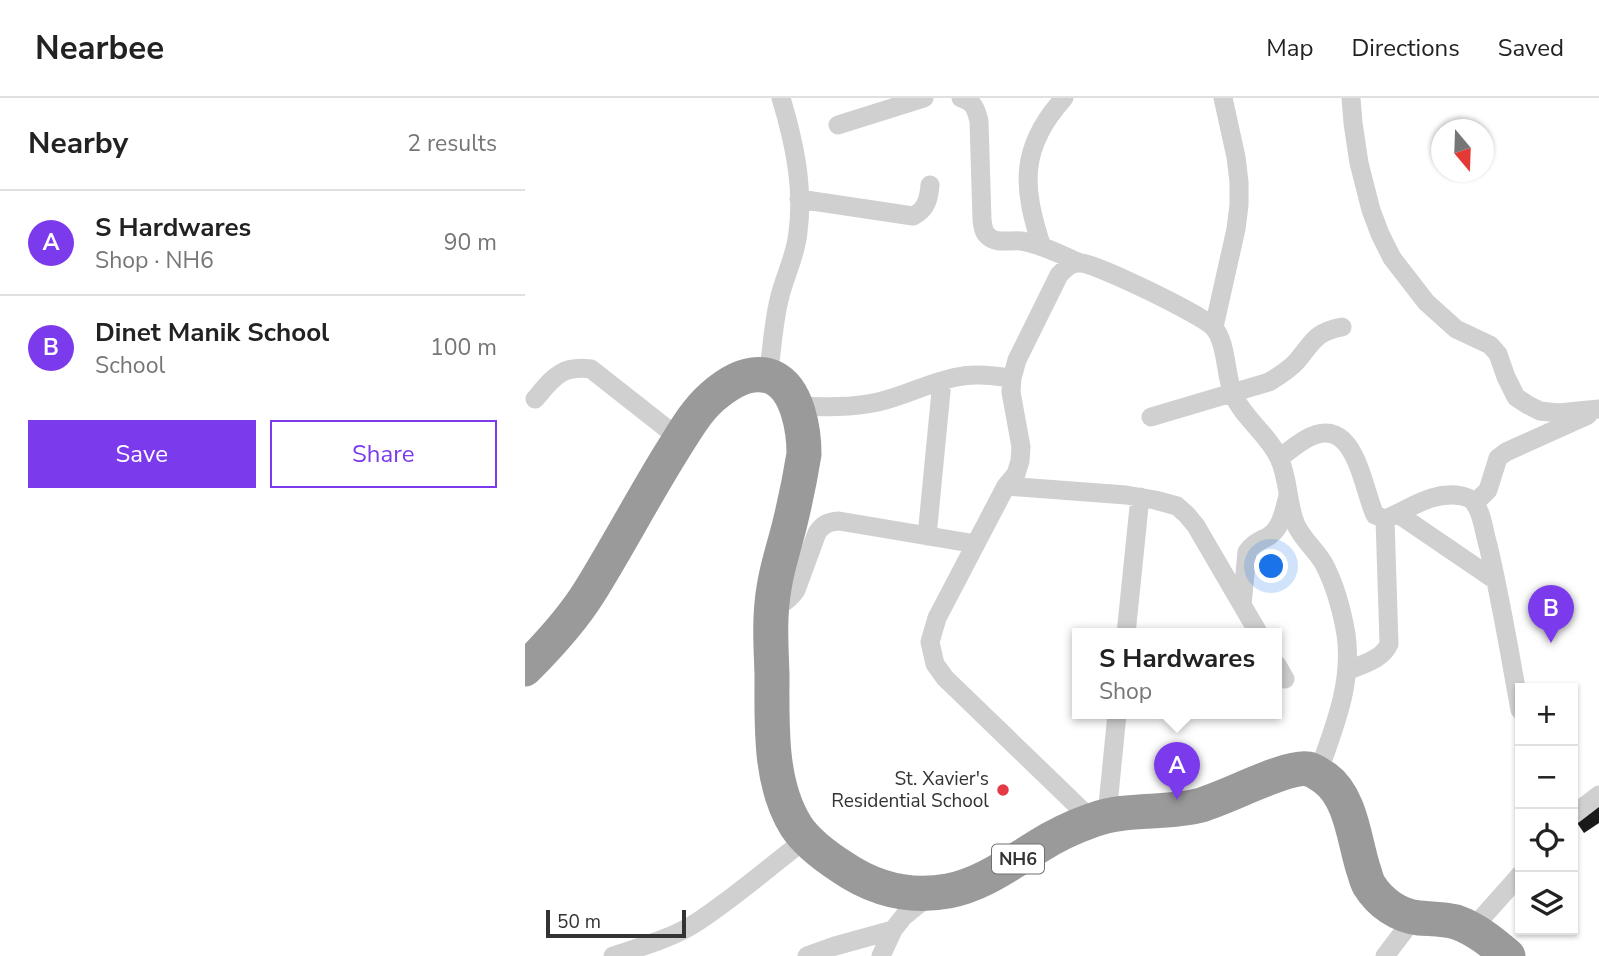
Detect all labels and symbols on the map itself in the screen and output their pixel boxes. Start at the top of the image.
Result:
north arrow [1431,119,1494,182]
your location [1254,549,1288,583]
pin: B [1528,585,1574,643]
pin: A [1154,742,1200,800]
place label: St. Xavier's Residential School [831,766,989,814]
marker: St. Xavier's Residential School [995,782,1011,798]
road number: NH6 [992,844,1044,874]
scale bar [546,907,686,939]

